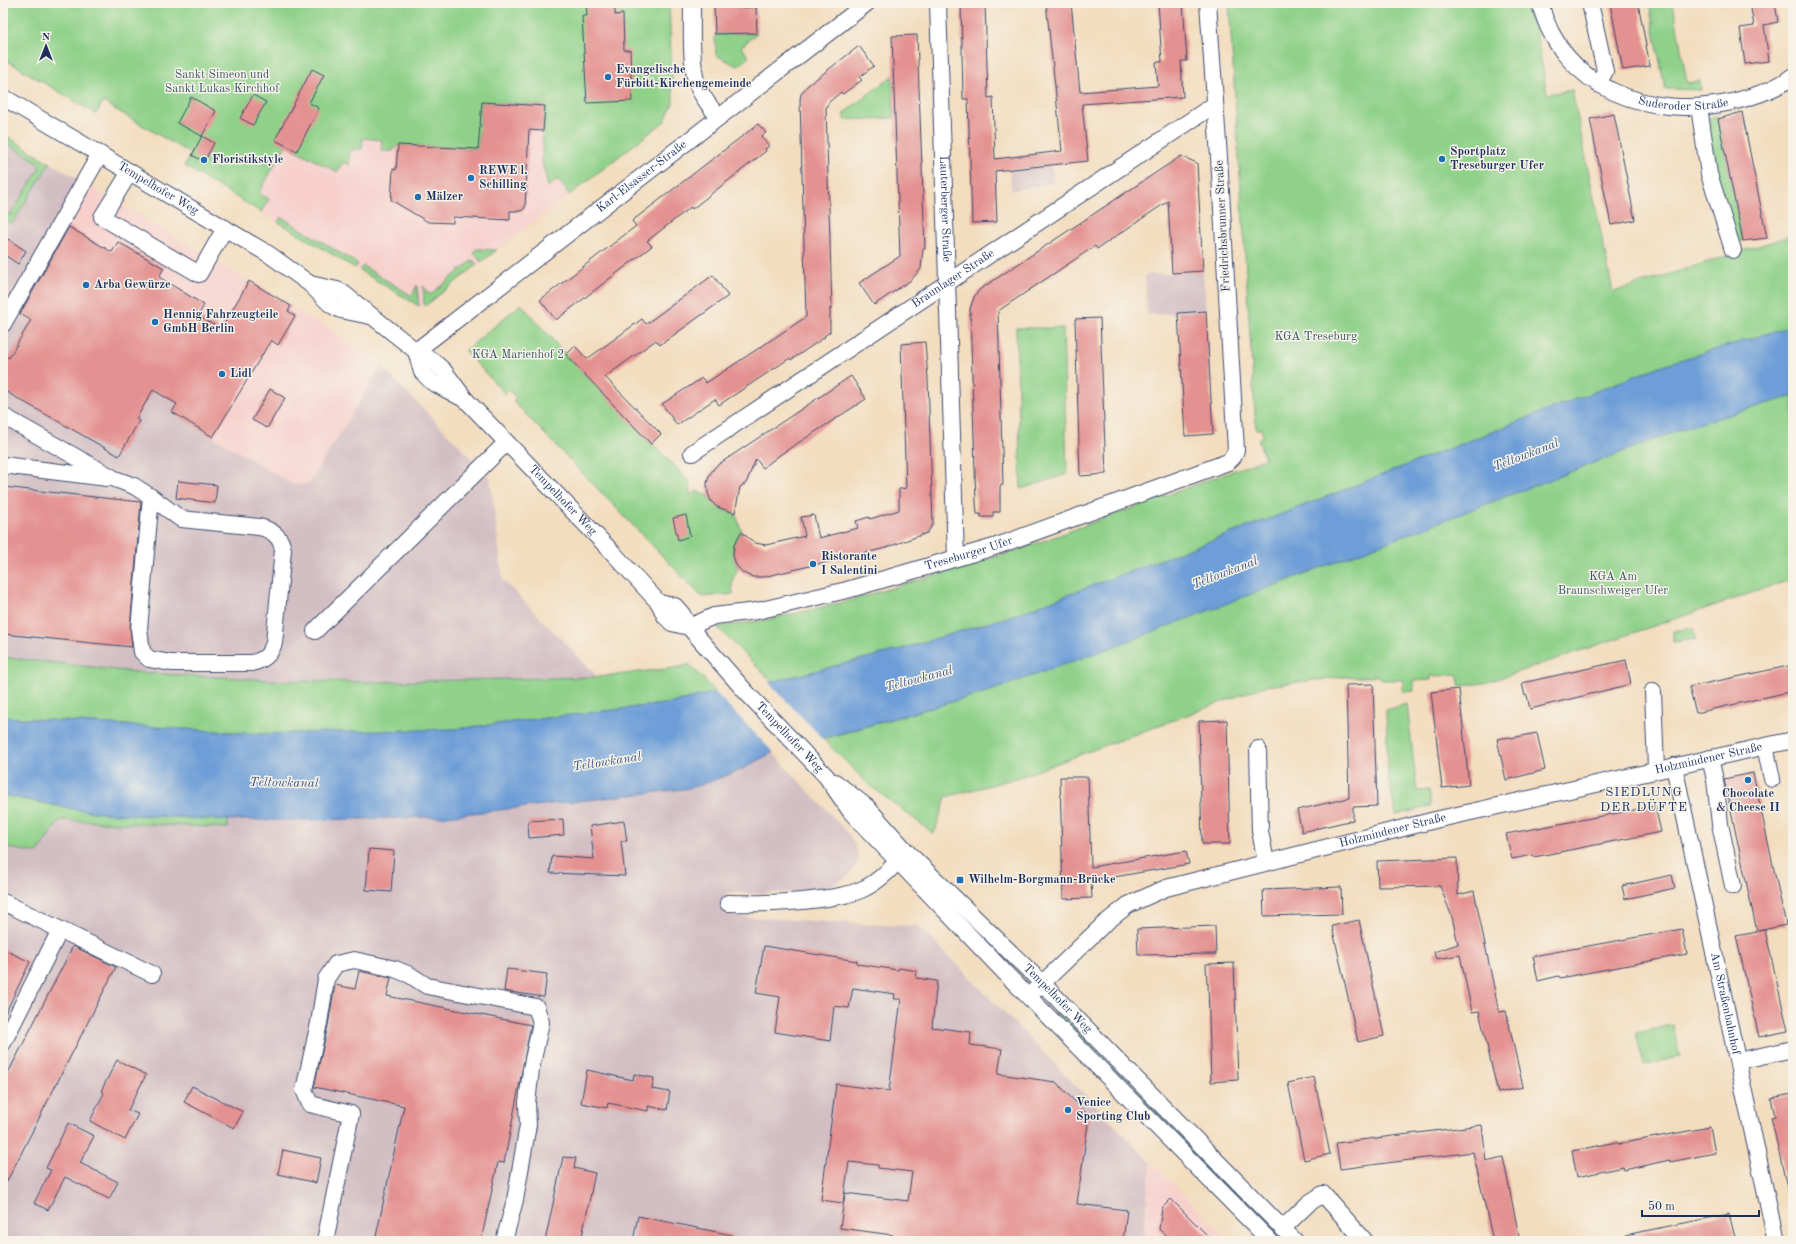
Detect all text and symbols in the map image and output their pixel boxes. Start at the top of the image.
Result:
north arrow [26,26,66,66]
text: N [42,32,51,43]
place label: Evangelische Fürbitt-Kirchengemeinde [616,64,752,90]
park label: Sankt Simeon und Sankt Lukas Kirchhof [165,69,280,95]
marker: Evangelische Fürbitt-Kirchengemeinde [603,72,613,82]
street label: Suderoder Straße [1637,95,1730,113]
street label: Karl-Elsasser-Straße [594,138,689,215]
place label: Sportplatz Treseburger Ufer [1450,146,1544,172]
place label: Floristikstyle [212,154,284,166]
marker: Sportplatz Treseburger Ufer [1437,154,1447,164]
marker: Floristikstyle [199,155,209,165]
street label: Lauterberger Straße [937,156,952,263]
street label: Friedrichsbrunner Straße [1214,159,1232,292]
street label: Tempelhofer Weg [115,160,201,217]
place label: REWE l. Schilling [479,165,528,191]
marker: REWE l. Schilling [466,173,476,183]
place label: Mälzer [426,191,463,203]
marker: Mälzer [413,192,423,202]
street label: Braunlager Straße [910,247,997,310]
place label: Arba Gewürze [94,279,171,291]
marker: Arba Gewürze [81,280,91,290]
place label: Hennig Fahrzeugteile GmbH Berlin [163,309,279,335]
marker: Hennig Fahrzeugteile GmbH Berlin [150,317,160,327]
park label: KGA Treseburg [1274,331,1358,343]
park label: KGA Marienhof 2 [472,349,564,361]
place label: Lidl [230,368,252,380]
marker: Lidl [217,369,227,379]
water label: Teltowkanal [1491,436,1561,473]
street label: Tempelhofer Weg [526,463,599,538]
street label: Treseburger Ufer [923,535,1014,573]
place label: Ristorante I Salentini [821,551,878,577]
water label: Teltowkanal [1190,554,1260,591]
marker: Ristorante I Salentini [808,559,818,569]
park label: KGA Am Braunschweiger Ufer [1558,571,1668,597]
water label: Teltowkanal [884,664,954,694]
street label: Tempelhofer Weg [753,700,826,775]
street label: Holzmindener Straße [1654,741,1764,777]
water label: Teltowkanal [572,750,642,774]
marker: Chocolate & Cheese II [1743,775,1753,785]
water label: Teltowkanal [249,776,319,790]
district label: SIEDLUNG DER DÜFTE [1600,786,1688,814]
place label: Chocolate & Cheese II [1716,788,1780,814]
street label: Holzmindener Straße [1338,812,1448,850]
place label: Wilhelm-Borgmann-Brücke [968,874,1116,886]
marker: Wilhelm-Borgmann-Brücke [955,875,965,885]
street label: Am Straßenbahnhof [1708,951,1742,1057]
street label: Tempelhofer Weg [1021,962,1094,1036]
place label: Venice Sporting Club [1076,1097,1150,1123]
marker: Venice Sporting Club [1063,1105,1073,1115]
scale bar [1642,1192,1759,1218]
text: 50 m [1648,1200,1675,1213]

